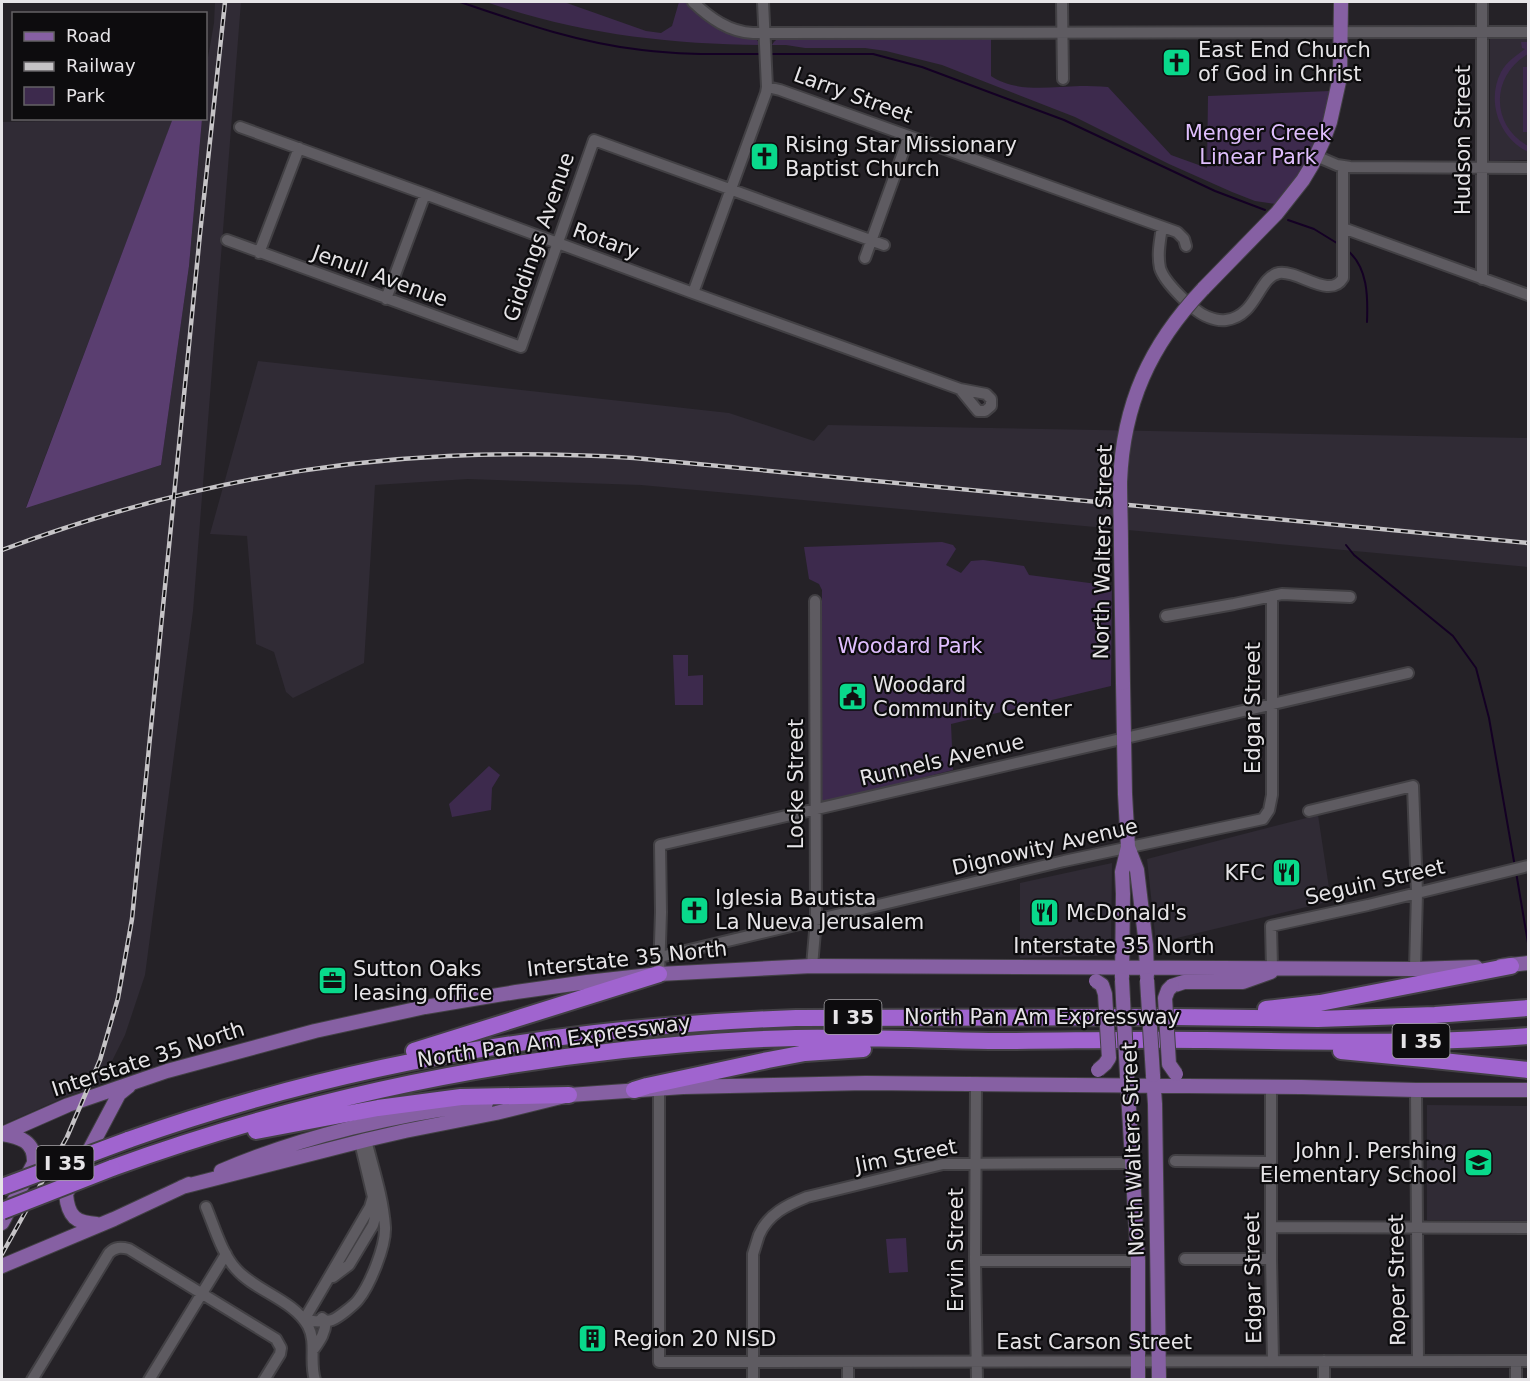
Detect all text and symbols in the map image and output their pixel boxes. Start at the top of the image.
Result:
legend [12,12,207,120]
text: Road [66,25,111,46]
place label: East End Church of God in Christ [1198,38,1371,86]
church icon: East End Church of God in Christ [1161,46,1193,78]
text: Railway [66,55,136,76]
street label: Larry Street [790,62,916,128]
street label: Hudson Street [1451,65,1475,215]
text: Park [66,85,105,106]
park label: Menger Creek Linear Park [1185,121,1332,169]
place label: Rising Star Missionary Baptist Church [785,133,1017,181]
church icon: Rising Star Missionary Baptist Church [748,141,780,173]
street label: Giddings Avenue [499,149,579,325]
street label: Rotary [570,218,642,264]
street label: Jenull Avenue [307,240,451,312]
street label: North Walters Street [1089,444,1117,660]
park label: Woodard Park [837,634,983,658]
street label: Edgar Street [1241,642,1265,774]
place label: Woodard Community Center [873,673,1072,721]
public building icon: Woodard Community Center [836,681,868,713]
street label: Locke Street [784,719,808,849]
street label: Runnels Avenue [857,729,1027,791]
street label: Dignowity Avenue [950,814,1140,880]
street label: Seguin Street [1303,854,1447,910]
restaurant icon: KFC [1270,857,1302,889]
place label: KFC [1224,861,1265,885]
place label: Iglesia Bautista La Nueva Jerusalem [715,886,924,934]
church icon: Iglesia Bautista La Nueva Jerusalem [678,894,710,926]
restaurant icon: McDonald's [1029,897,1061,929]
place label: McDonald's [1066,901,1187,925]
street label: Interstate 35 North [1013,934,1215,958]
street label: Interstate 35 North [526,937,728,981]
place label: Sutton Oaks leasing office [353,957,492,1005]
office icon: Sutton Oaks leasing office [316,965,348,997]
road number: I 35 [824,1000,882,1034]
street label: North Pan Am Expressway [904,1005,1180,1029]
street label: North Pan Am Expressway [416,1010,692,1072]
street label: Interstate 35 North [49,1016,247,1102]
road number: I 35 [1392,1024,1450,1058]
street label: North Walters Street [1117,1041,1149,1257]
street label: Jim Street [851,1134,959,1178]
place label: John J. Pershing Elementary School [1260,1139,1457,1187]
road number: I 35 [36,1146,94,1180]
school or university icon: John J. Pershing Elementary School [1462,1147,1494,1179]
street label: Ervin Street [944,1188,968,1312]
street label: Edgar Street [1240,1212,1266,1344]
street label: Roper Street [1384,1214,1410,1346]
building icon: Region 20 NISD [576,1323,608,1355]
place label: Region 20 NISD [613,1327,776,1351]
street label: East Carson Street [996,1330,1192,1354]

